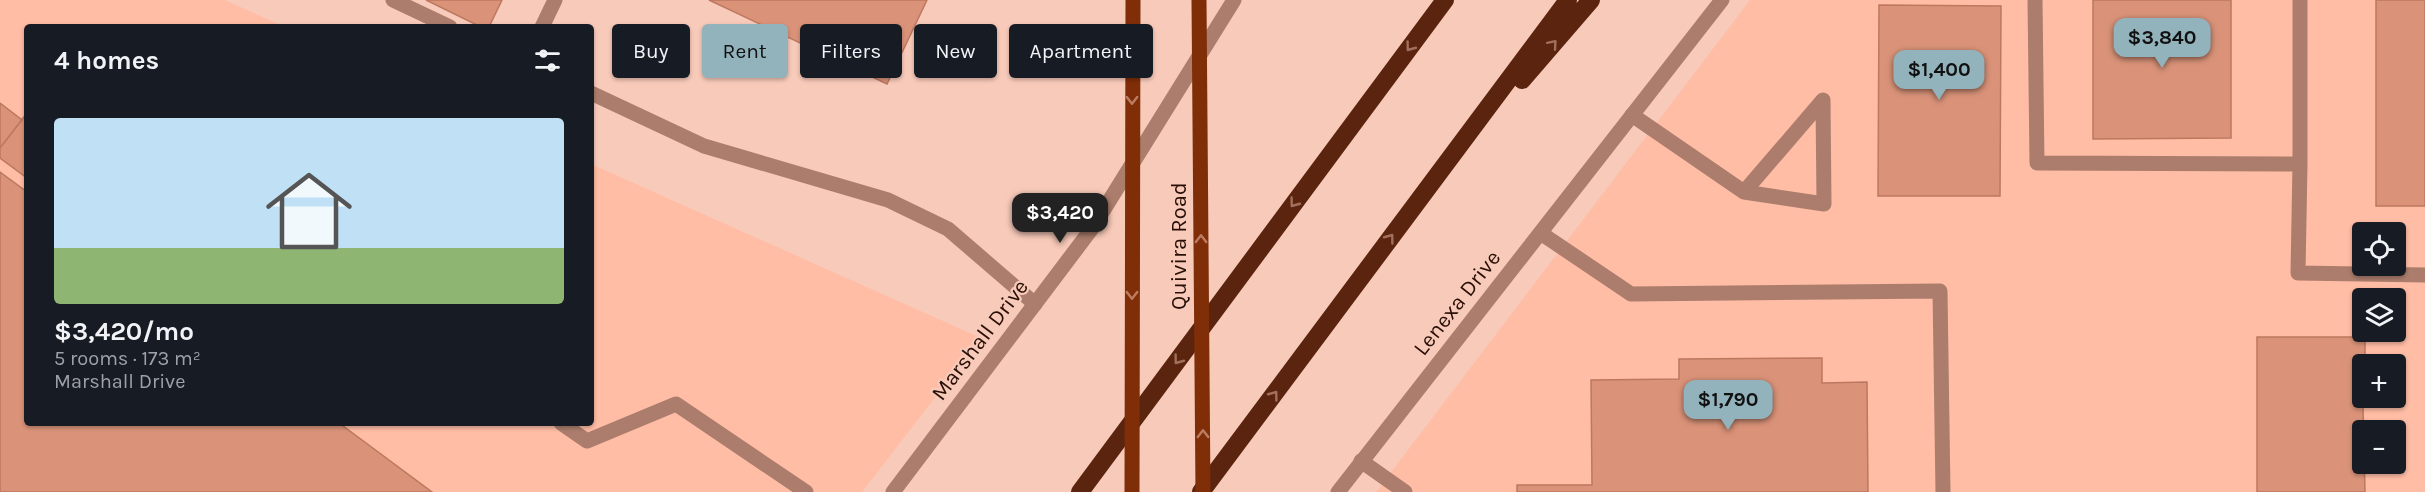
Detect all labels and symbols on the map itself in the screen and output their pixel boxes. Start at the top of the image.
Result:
pin: $3,840 [2113,18,2211,69]
one-way arrow [1407,40,1418,51]
one-way arrow [1546,40,1557,51]
pin: $1,400 [1890,50,1988,101]
one-way arrow [1126,96,1138,105]
street label: Quivira Road [1166,182,1192,310]
pin: $3,420 [1011,193,1109,244]
one-way arrow [1290,197,1301,208]
one-way arrow [1195,234,1207,243]
one-way arrow [1383,234,1394,245]
street label: Lenexa Drive [1408,245,1506,361]
street label: Marshall Drive [926,274,1034,406]
one-way arrow [1126,291,1138,300]
one-way arrow [1174,353,1185,364]
pin: $1,790 [1679,380,1777,431]
one-way arrow [1266,390,1277,401]
one-way arrow [1197,429,1209,438]

